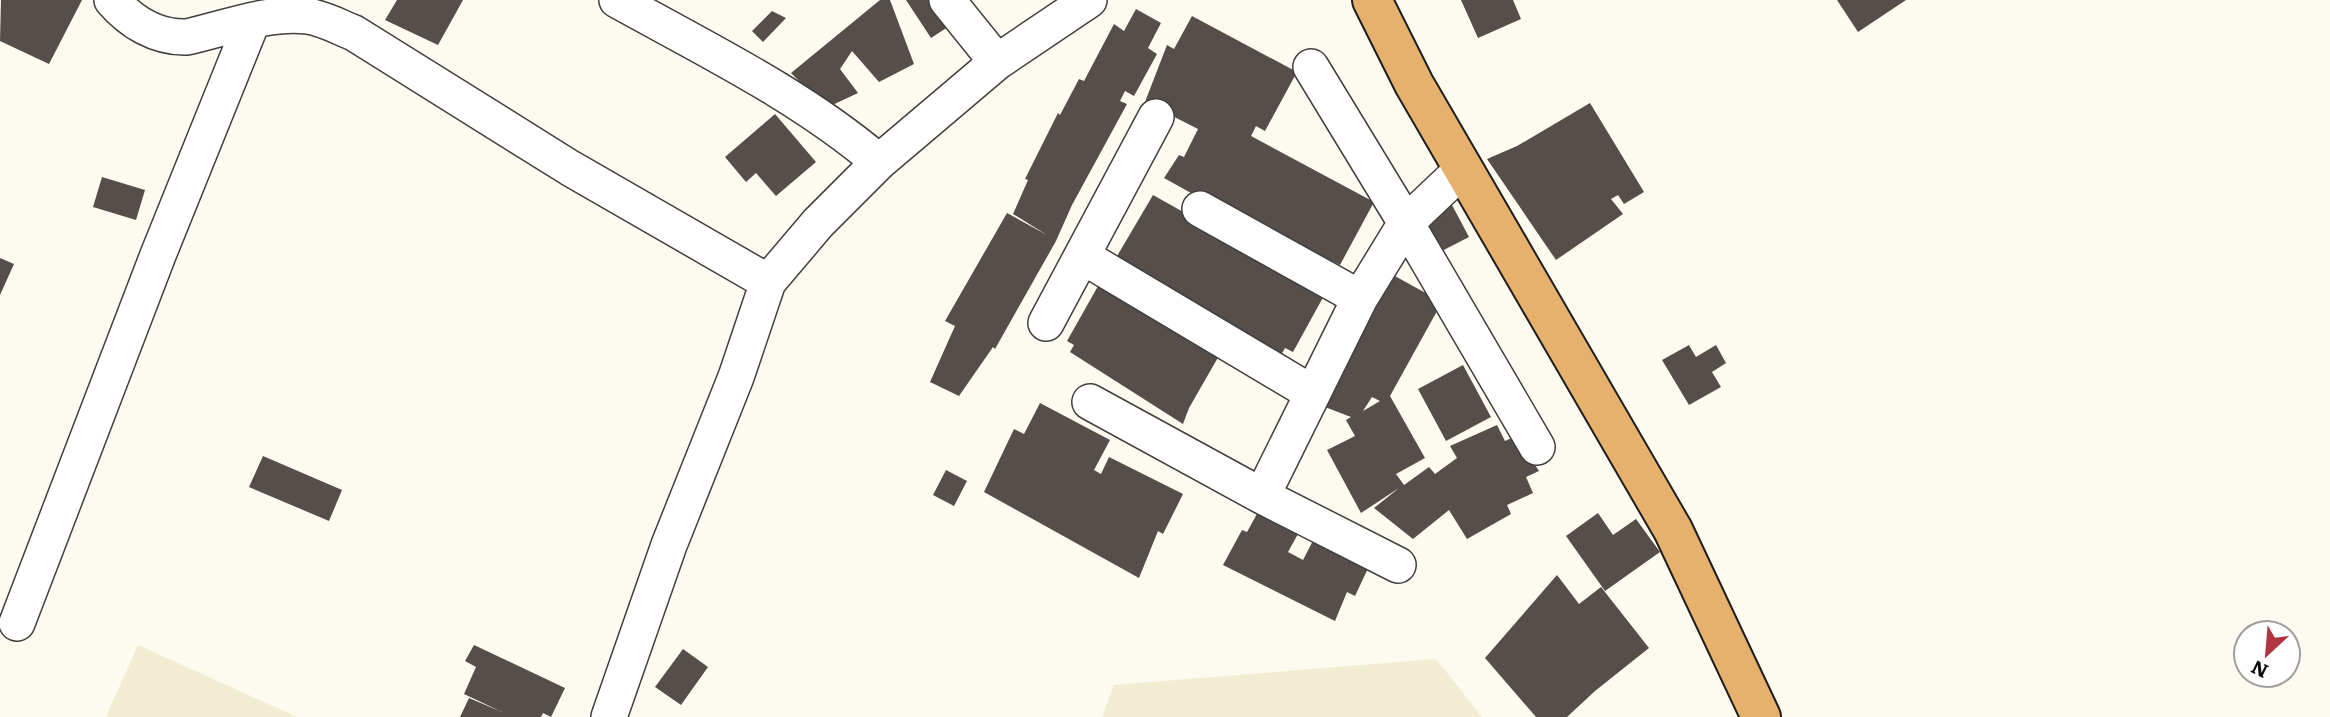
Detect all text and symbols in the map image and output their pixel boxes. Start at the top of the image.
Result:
north arrow [2232,619,2302,689]
text: N [2246,654,2272,686]

